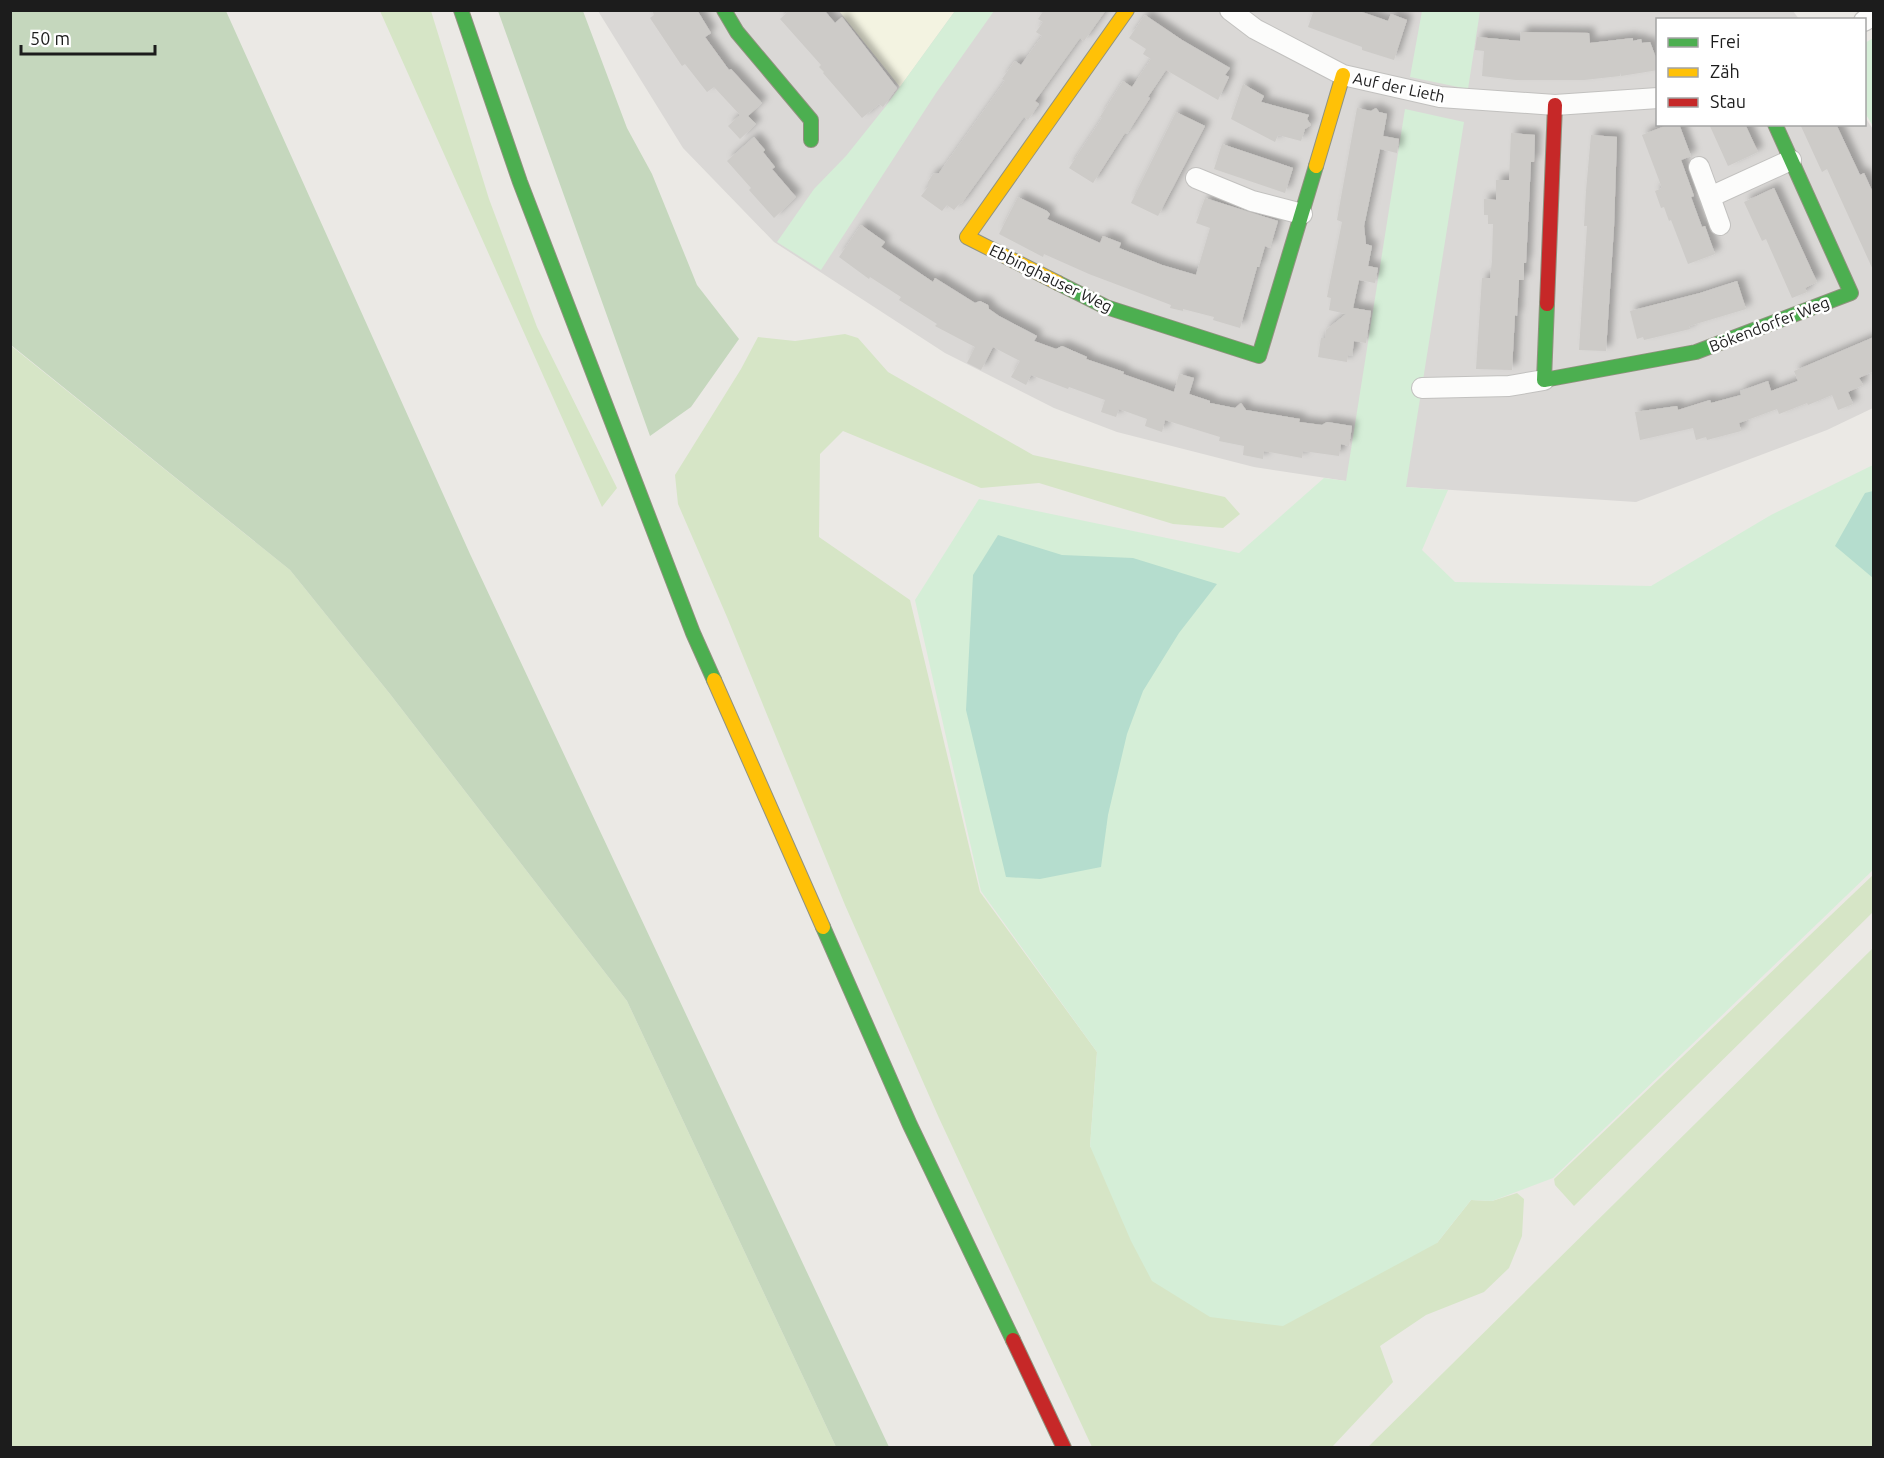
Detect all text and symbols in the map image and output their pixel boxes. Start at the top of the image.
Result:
scale bar [21,18,154,56]
legend [1656,18,1866,126]
text: 50 m [30,28,70,48]
text: Frei [1710,31,1740,51]
text: Zäh [1710,61,1740,81]
street label: Auf der Lieth [1351,68,1447,106]
text: Stau [1710,91,1746,111]
street label: Ebbinghauser Weg [987,240,1115,316]
street label: Bökendorfer Weg [1706,293,1832,355]

